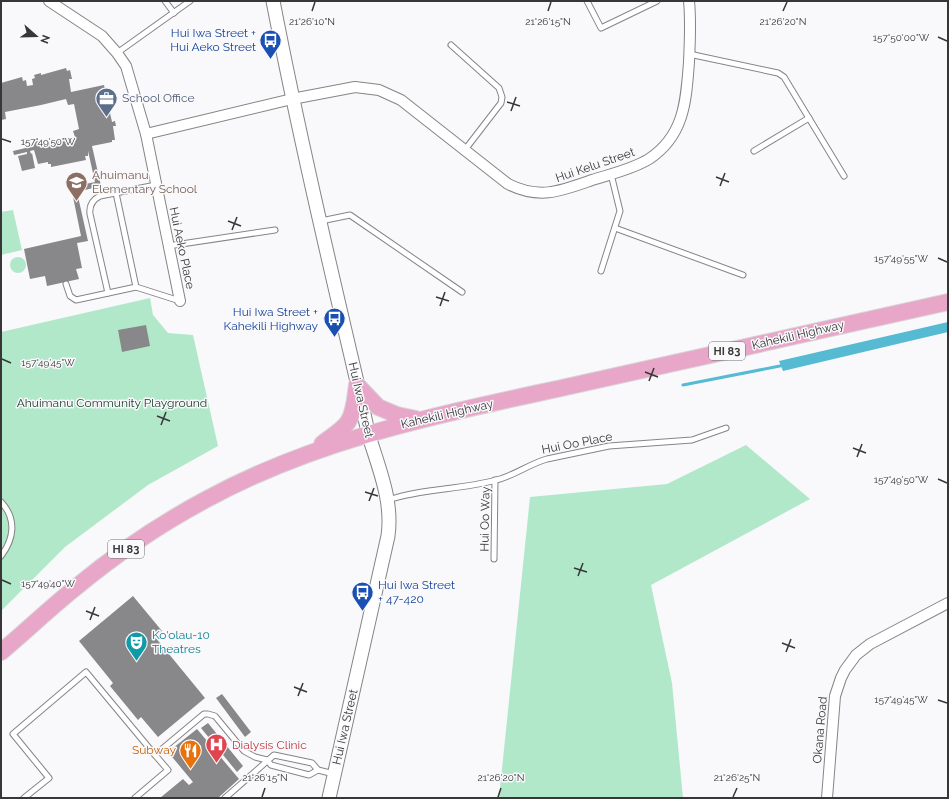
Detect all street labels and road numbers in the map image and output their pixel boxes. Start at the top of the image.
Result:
street label: Hui Kelu Street [554,145,636,185]
street label: Hui Aeko Place [166,206,198,290]
street label: Kahekili Highway [750,317,846,352]
road number: HI 83 [709,342,745,360]
street label: Hui Iwa Street [346,361,376,439]
street label: Kahekili Highway [399,396,495,431]
street label: Hui Oo Place [540,429,614,457]
street label: Hui Oo Way [477,486,493,552]
road number: HI 83 [108,540,144,558]
street label: Hui Iwa Street [330,688,360,766]
street label: Okana Road [810,696,830,764]

